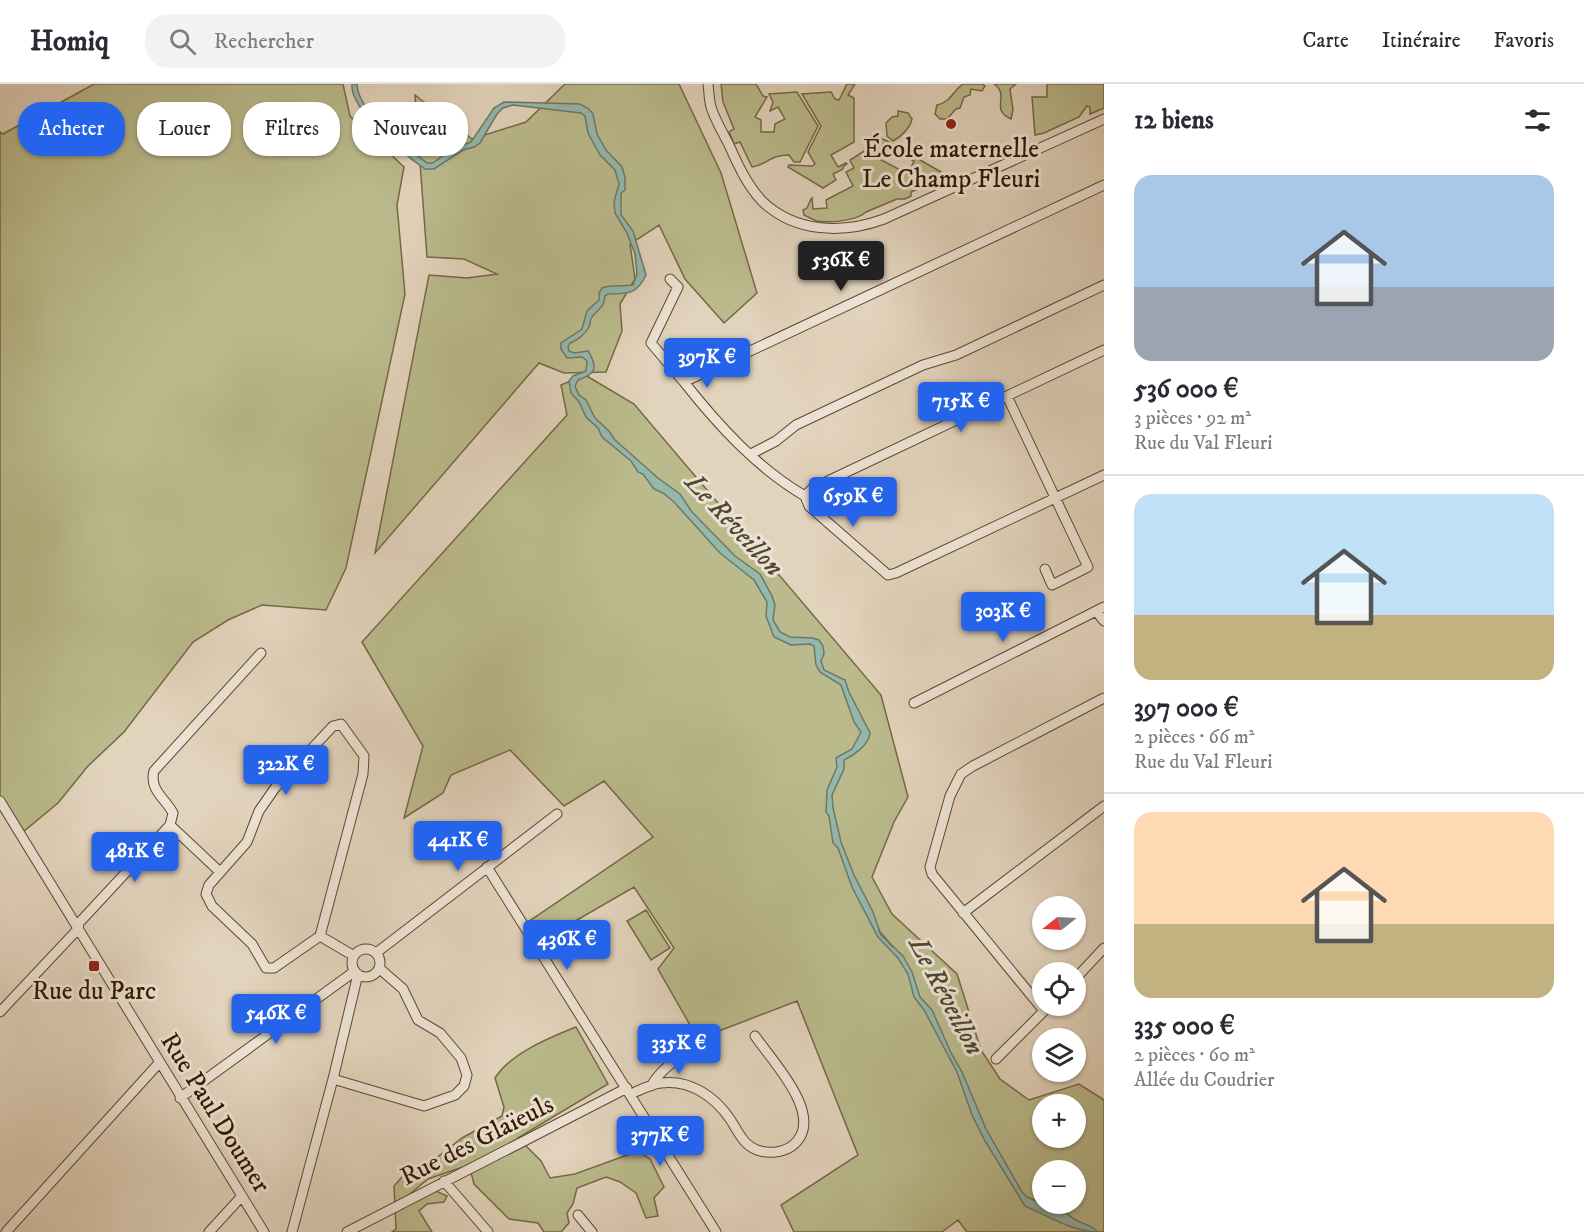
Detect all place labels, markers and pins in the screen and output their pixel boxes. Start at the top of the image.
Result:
marker: École maternelle Le Champ Fleuri [944,117,958,131]
place label: École maternelle Le Champ Fleuri [862,133,1040,196]
pin: 536K € [792,241,890,292]
pin: 397K € [658,338,756,389]
pin: 715K € [912,382,1010,433]
pin: 659K € [804,477,902,528]
pin: 303K € [954,592,1052,643]
pin: 322K € [237,745,335,796]
pin: 441K € [409,821,507,872]
pin: 481K € [86,832,184,883]
pin: 436K € [518,920,616,971]
marker: Rue du Parc [87,959,101,973]
place label: Rue du Parc [32,975,156,1008]
pin: 546K € [227,994,325,1045]
pin: 335K € [630,1024,728,1075]
pin: 377K € [611,1116,709,1167]

